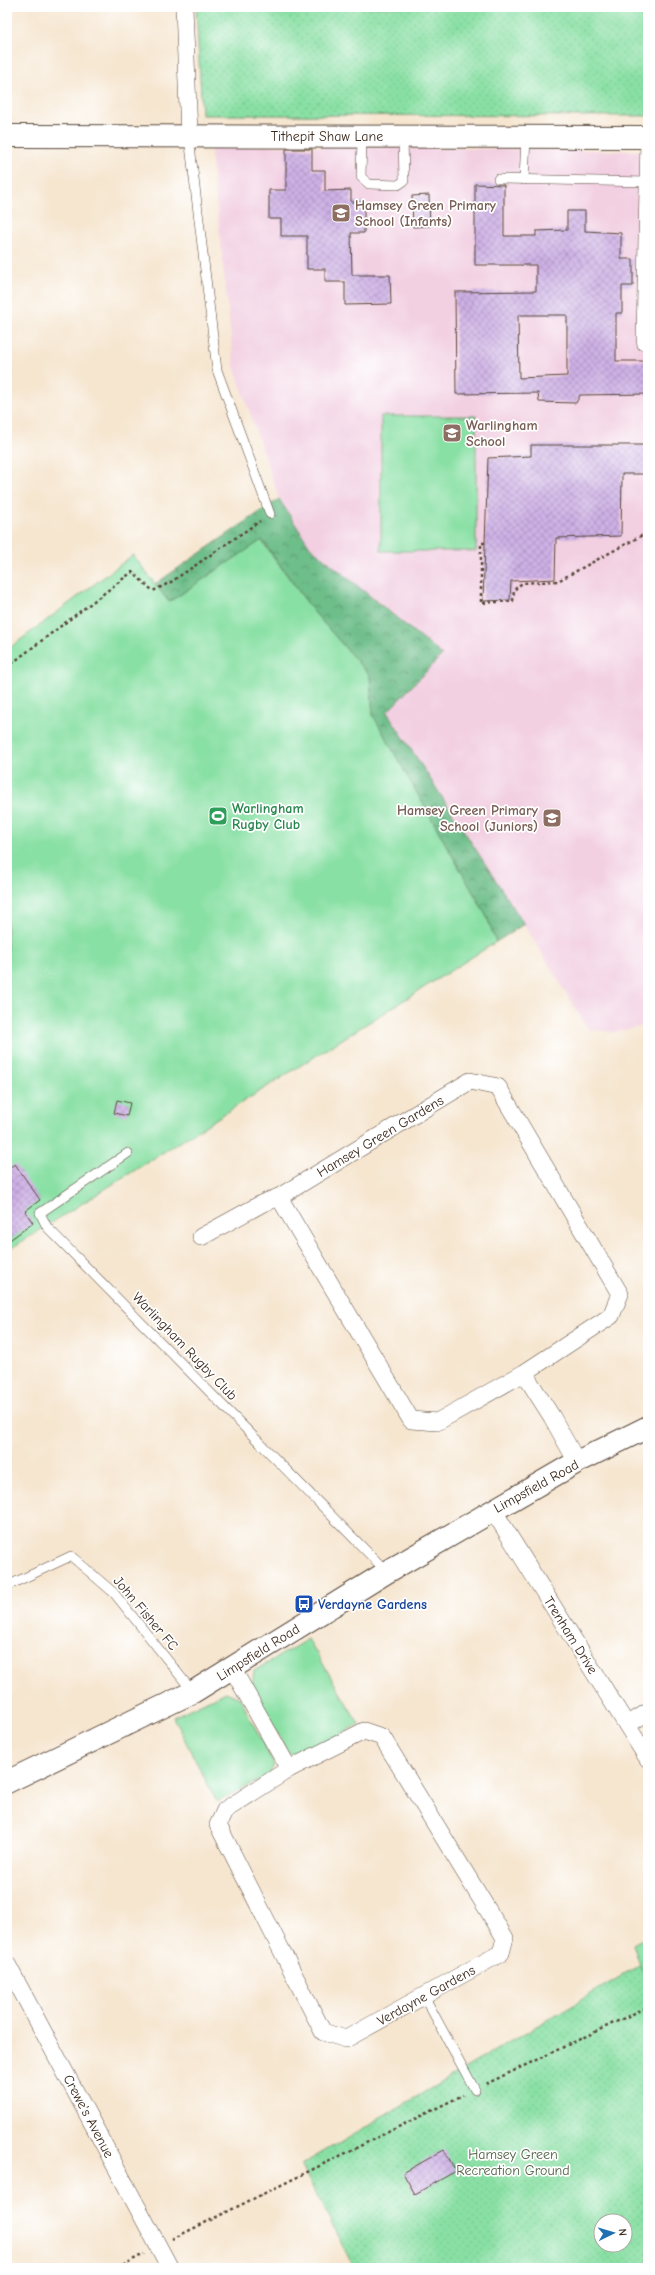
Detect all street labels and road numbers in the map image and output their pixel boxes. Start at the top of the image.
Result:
street label: Tithepit Shaw Lane [271,128,383,145]
street label: Hamsey Green Gardens [314,1092,447,1181]
street label: Warlingham Rugby Club [129,1289,241,1404]
street label: Limpsfield Road [491,1456,582,1517]
street label: John Fisher FC [110,1573,182,1654]
street label: Trenham Drive [540,1593,601,1677]
street label: Limpsfield Road [214,1620,303,1685]
street label: Verdayne Gardens [374,1961,478,2029]
street label: Crewe's Avenue [59,2072,118,2161]

